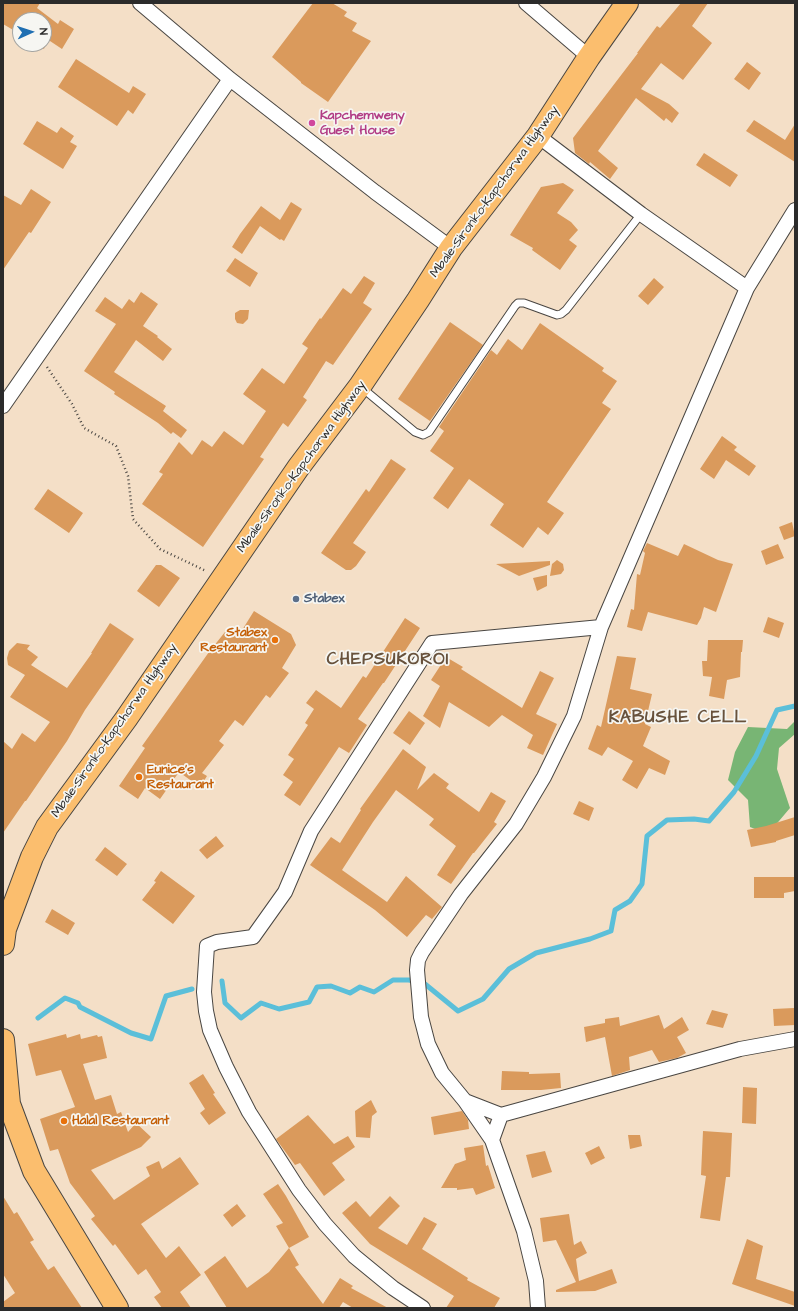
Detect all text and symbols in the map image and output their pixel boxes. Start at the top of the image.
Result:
north arrow [12,12,52,52]
text: N [36,28,51,35]
street label: Mbale-Sironko-Kapchorwa Highway [427,103,563,281]
place label: Kapchemweny Guest House [320,108,405,139]
marker: Kapchemweny Guest House [307,118,317,128]
street label: Mbale-Sironko-Kapchorwa Highway [234,378,370,556]
place label: Stabex [304,591,345,607]
marker: Stabex [291,594,301,604]
place label: Stabex Restaurant [200,625,267,656]
marker: Stabex Restaurant [270,635,280,645]
street label: Mbale-Sironko-Kapchorwa Highway [49,641,181,821]
district label: CHEPSUKOROI [327,650,449,670]
district label: KABUSHE CELL [609,708,747,728]
place label: Eunice's Restaurant [147,762,214,793]
marker: Eunice's Restaurant [134,772,144,782]
place label: Halal Restaurant [72,1113,169,1129]
marker: Halal Restaurant [59,1116,69,1126]

